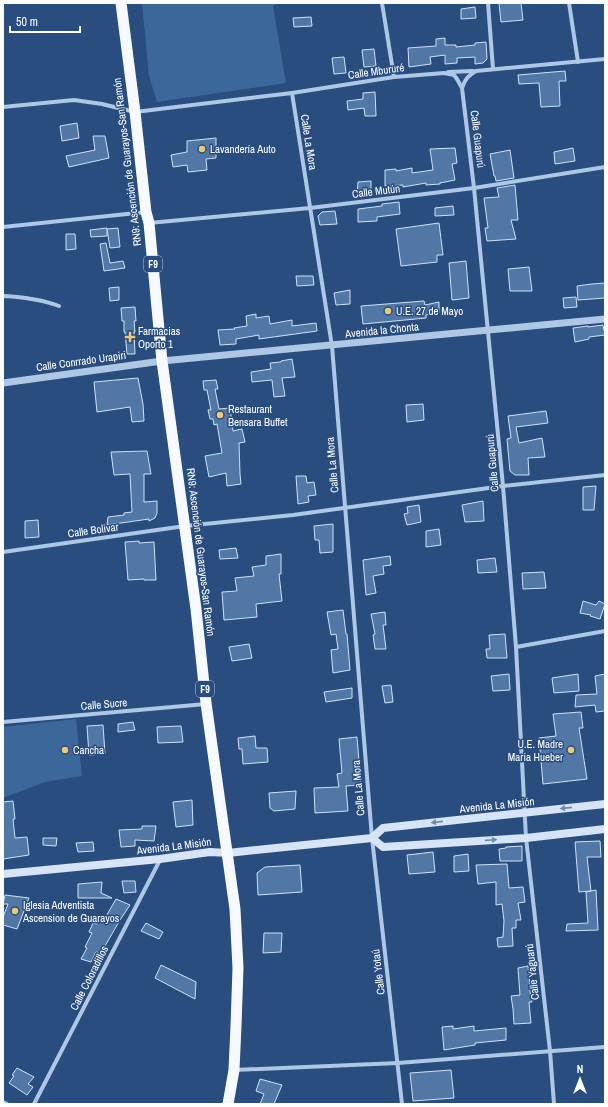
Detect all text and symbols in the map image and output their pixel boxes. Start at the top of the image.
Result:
scale bar [10,8,80,34]
text: 50 m [16,14,38,30]
street label: Calle Mbururé [347,60,405,82]
street label: RN9: Ascención de Guarayos-San Ramón [110,77,144,247]
street label: Calle Guapurú [468,109,488,169]
street label: Calle La Mora [298,113,320,171]
place label: Lavandería Auto [210,142,276,156]
marker: Lavandería Auto [197,144,207,154]
street label: Calle Mutún [351,181,401,201]
road number: F9 [144,256,162,272]
place label: U.E. 27 de Mayo [396,304,463,318]
marker: U.E. 27 de Mayo [383,306,393,316]
street label: Avenida la Chonta [343,319,420,341]
place label: Farmacias Oporto 1 [138,324,181,351]
marker: Farmacias Oporto 1 [125,332,135,342]
street label: Calle Conrrado Urapiri [35,348,127,374]
place label: Restaurant Bensara Buffet [228,402,288,429]
marker: Restaurant Bensara Buffet [215,410,225,420]
street label: Calle Guapurú [482,433,502,493]
street label: Calle La Mora [323,436,341,494]
street label: RN9: Ascención de Guarayos-San Ramón [184,467,218,637]
street label: Calle Bolivar [67,520,119,540]
road number: F9 [196,681,214,697]
street label: Calle Sucre [80,695,128,713]
place label: U.E. Madre Maria Hueber [508,737,563,764]
place label: Cancha [73,743,104,757]
marker: Cancha [60,745,70,755]
marker: U.E. Madre Maria Hueber [566,745,576,755]
street label: Calle La Mora [349,759,367,817]
street label: Avenida La Misión [458,794,535,816]
one-way arrow [560,805,572,812]
one-way arrow [431,819,443,825]
street label: Avenida La Misión [135,834,212,858]
one-way arrow [485,837,497,844]
place label: Iglesia Adventista Ascension de Guarayos [22,898,120,925]
marker: Iglesia Adventista Ascension de Guarayos [10,906,20,916]
street label: Calle Coloradillos [67,943,111,1013]
street label: Calle Yaguarú [522,943,542,1001]
street label: Calle Yotaú [368,948,388,996]
north arrow [560,1059,600,1099]
text: N [577,1062,583,1076]

